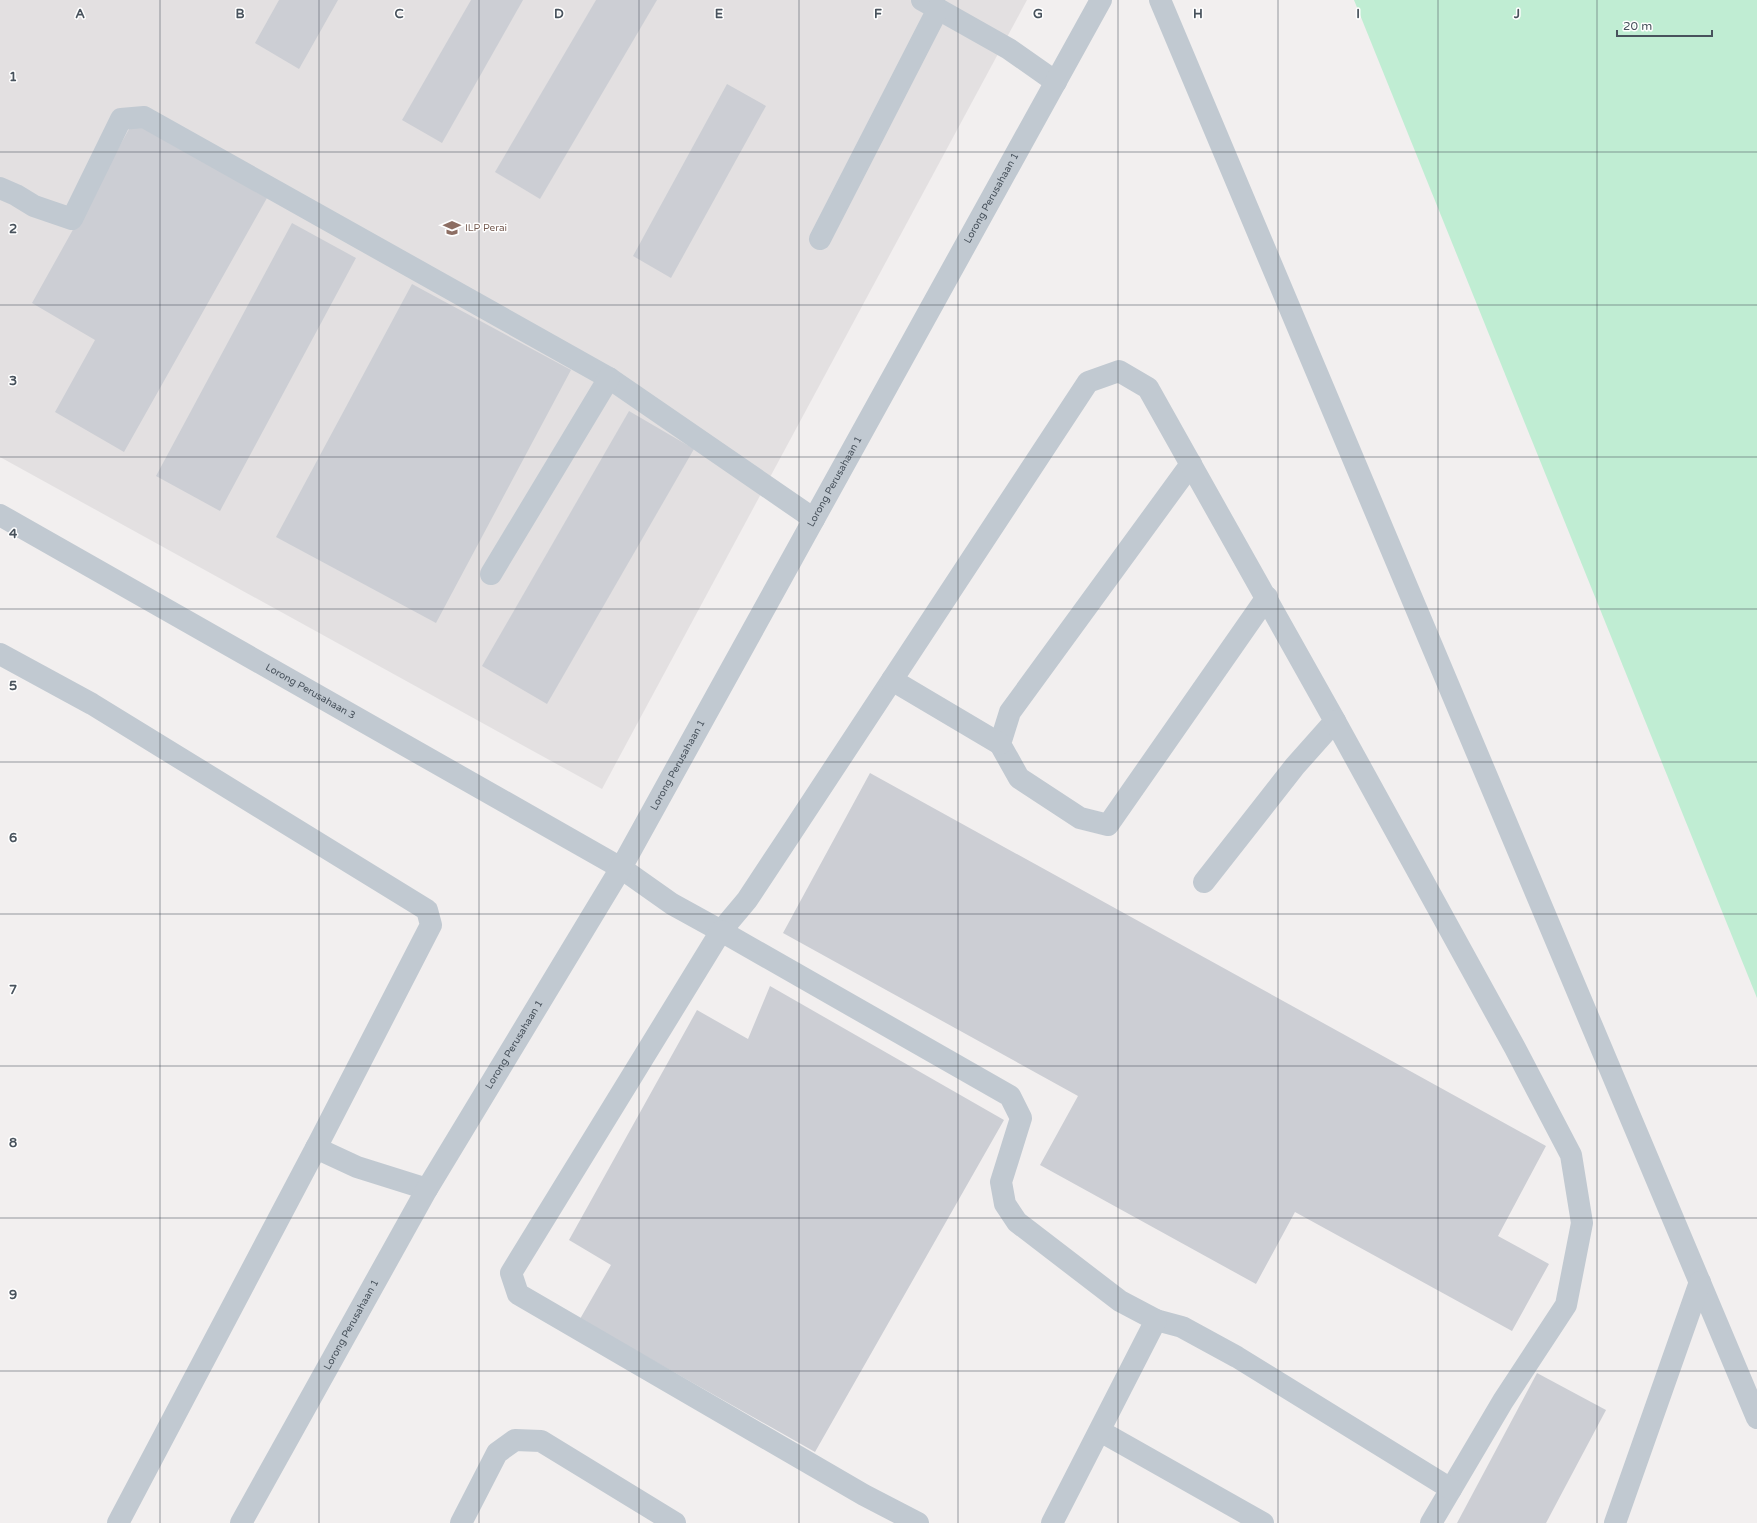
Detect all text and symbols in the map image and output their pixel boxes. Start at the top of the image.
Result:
text: A [75,6,85,22]
text: B [235,6,245,22]
text: C [394,6,404,22]
text: D [554,6,564,22]
text: E [715,6,723,22]
text: F [874,6,882,22]
text: G [1033,6,1043,22]
text: H [1193,6,1203,22]
text: I [1356,6,1360,22]
text: J [1513,6,1520,22]
scale bar [1617,12,1712,38]
text: 20 m [1623,19,1652,33]
text: 1 [9,69,17,85]
street label: Lorong Perusahaan 1 [962,151,1021,245]
school or university icon: ILP Perai [442,218,462,238]
text: 2 [9,221,17,237]
place label: ILP Perai [465,222,507,234]
text: 3 [9,373,17,389]
street label: Lorong Perusahaan 1 [805,434,865,529]
text: 4 [9,526,18,542]
street label: Lorong Perusahaan 3 [263,661,358,722]
text: 5 [9,678,17,694]
street label: Lorong Perusahaan 1 [648,718,708,812]
text: 6 [9,830,17,846]
text: 7 [9,982,17,998]
street label: Lorong Perusahaan 1 [483,998,546,1091]
text: 8 [9,1135,17,1151]
street label: Lorong Perusahaan 1 [321,1277,381,1372]
text: 9 [9,1287,17,1303]

